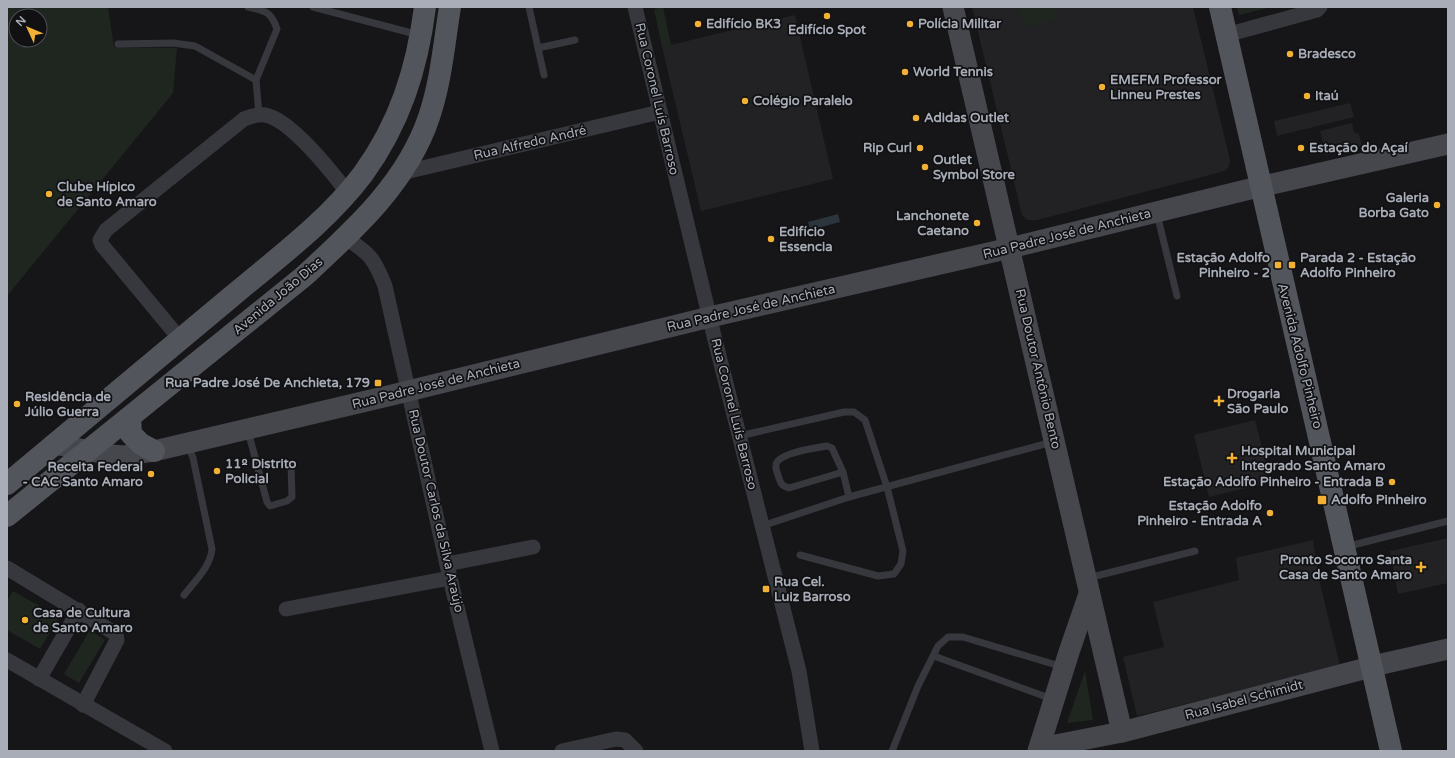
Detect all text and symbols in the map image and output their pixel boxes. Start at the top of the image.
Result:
north arrow [8,8,48,48]
marker: Edifício Spot [822,11,832,21]
text: N [13,14,29,29]
place label: Edifício BK3 [706,16,781,32]
place label: Polícia Militar [918,16,1002,32]
marker: Edifício BK3 [693,19,703,29]
marker: Polícia Militar [905,19,915,29]
street label: Rua Coronel Luís Barroso [632,21,682,177]
place label: Edifício Spot [788,22,866,38]
place label: Bradesco [1298,46,1356,62]
marker: Bradesco [1285,49,1295,59]
place label: World Tennis [913,64,993,80]
marker: World Tennis [900,67,910,77]
place label: EMEFM Professor Linneu Prestes [1110,72,1223,103]
marker: EMEFM Professor Linneu Prestes [1097,82,1107,92]
place label: Itaú [1315,88,1339,104]
marker: Itaú [1302,91,1312,101]
place label: Colégio Paralelo [753,93,853,109]
marker: Colégio Paralelo [740,96,750,106]
place label: Adidas Outlet [924,110,1009,126]
marker: Adidas Outlet [911,113,921,123]
street label: Rua Alfredo André [472,122,588,164]
place label: Rip Curl [863,140,912,156]
place label: Estação do Açaí [1309,140,1408,156]
marker: Rip Curl [915,143,925,153]
marker: Estação do Açaí [1296,143,1306,153]
place label: Outlet Symbol Store [933,152,1016,183]
marker: Outlet Symbol Store [920,162,930,172]
place label: Clube Hípico de Santo Amaro [57,179,157,210]
marker: Clube Hípico de Santo Amaro [44,189,54,199]
place label: Galeria Borba Gato [1359,190,1429,221]
marker: Galeria Borba Gato [1432,200,1442,210]
street label: Rua Padre José de Anchieta [981,205,1153,263]
place label: Lanchonete Caetano [896,208,970,239]
marker: Lanchonete Caetano [972,218,982,228]
place label: Edifício Essencia [779,224,832,255]
marker: Edifício Essencia [766,234,776,244]
place label: Estação Adolfo Pinheiro - 2 [1176,250,1270,281]
place label: Parada 2 - Estação Adolfo Pinheiro [1300,250,1416,281]
street label: Avenida João Dias [230,254,326,338]
marker: Estação Adolfo Pinheiro - 2 [1273,260,1283,270]
marker: Parada 2 - Estação Adolfo Pinheiro [1287,260,1297,270]
street label: Rua Padre José de Anchieta [665,281,837,335]
street label: Avenida Adolfo Pinheiro [1274,282,1326,430]
street label: Rua Doutor Antônio Bento [1012,287,1064,451]
street label: Rua Coronel Luís Barroso [707,337,761,491]
street label: Rua Padre José de Anchieta [350,355,522,413]
place label: Rua Padre José De Anchieta, 179 [165,375,370,391]
marker: Rua Padre José De Anchieta, 179 [373,378,383,388]
place label: Drogaria São Paulo [1227,386,1288,417]
place label: Residência de Júlio Guerra [24,389,112,420]
marker: Drogaria São Paulo [1214,396,1224,406]
marker: Residência de Júlio Guerra [12,399,22,409]
street label: Rua Doutor Carlos da Silva Araújo [405,408,467,614]
place label: Hospital Municipal Integrado Santo Amaro [1241,443,1385,474]
marker: Hospital Municipal Integrado Santo Amaro [1226,452,1238,464]
place label: 11º Distrito Policial [225,456,297,487]
place label: Receita Federal - CAC Santo Amaro [23,459,143,490]
marker: 11º Distrito Policial [212,466,222,476]
marker: Receita Federal - CAC Santo Amaro [146,469,156,479]
place label: Estação Adolfo Pinheiro - Entrada B [1163,474,1384,490]
marker: Estação Adolfo Pinheiro - Entrada B [1387,477,1397,487]
place label: Adolfo Pinheiro [1331,492,1427,508]
marker: Adolfo Pinheiro [1316,494,1328,506]
place label: Estação Adolfo Pinheiro - Entrada A [1137,498,1262,529]
marker: Estação Adolfo Pinheiro - Entrada A [1265,508,1275,518]
place label: Pronto Socorro Santa Casa de Santo Amaro [1279,552,1412,583]
marker: Pronto Socorro Santa Casa de Santo Amaro [1415,561,1427,573]
place label: Rua Cel. Luiz Barroso [774,574,851,605]
marker: Rua Cel. Luiz Barroso [761,584,771,594]
place label: Casa de Cultura de Santo Amaro [33,605,133,636]
marker: Casa de Cultura de Santo Amaro [20,615,30,625]
street label: Rua Isabel Schimidt [1183,677,1305,723]

